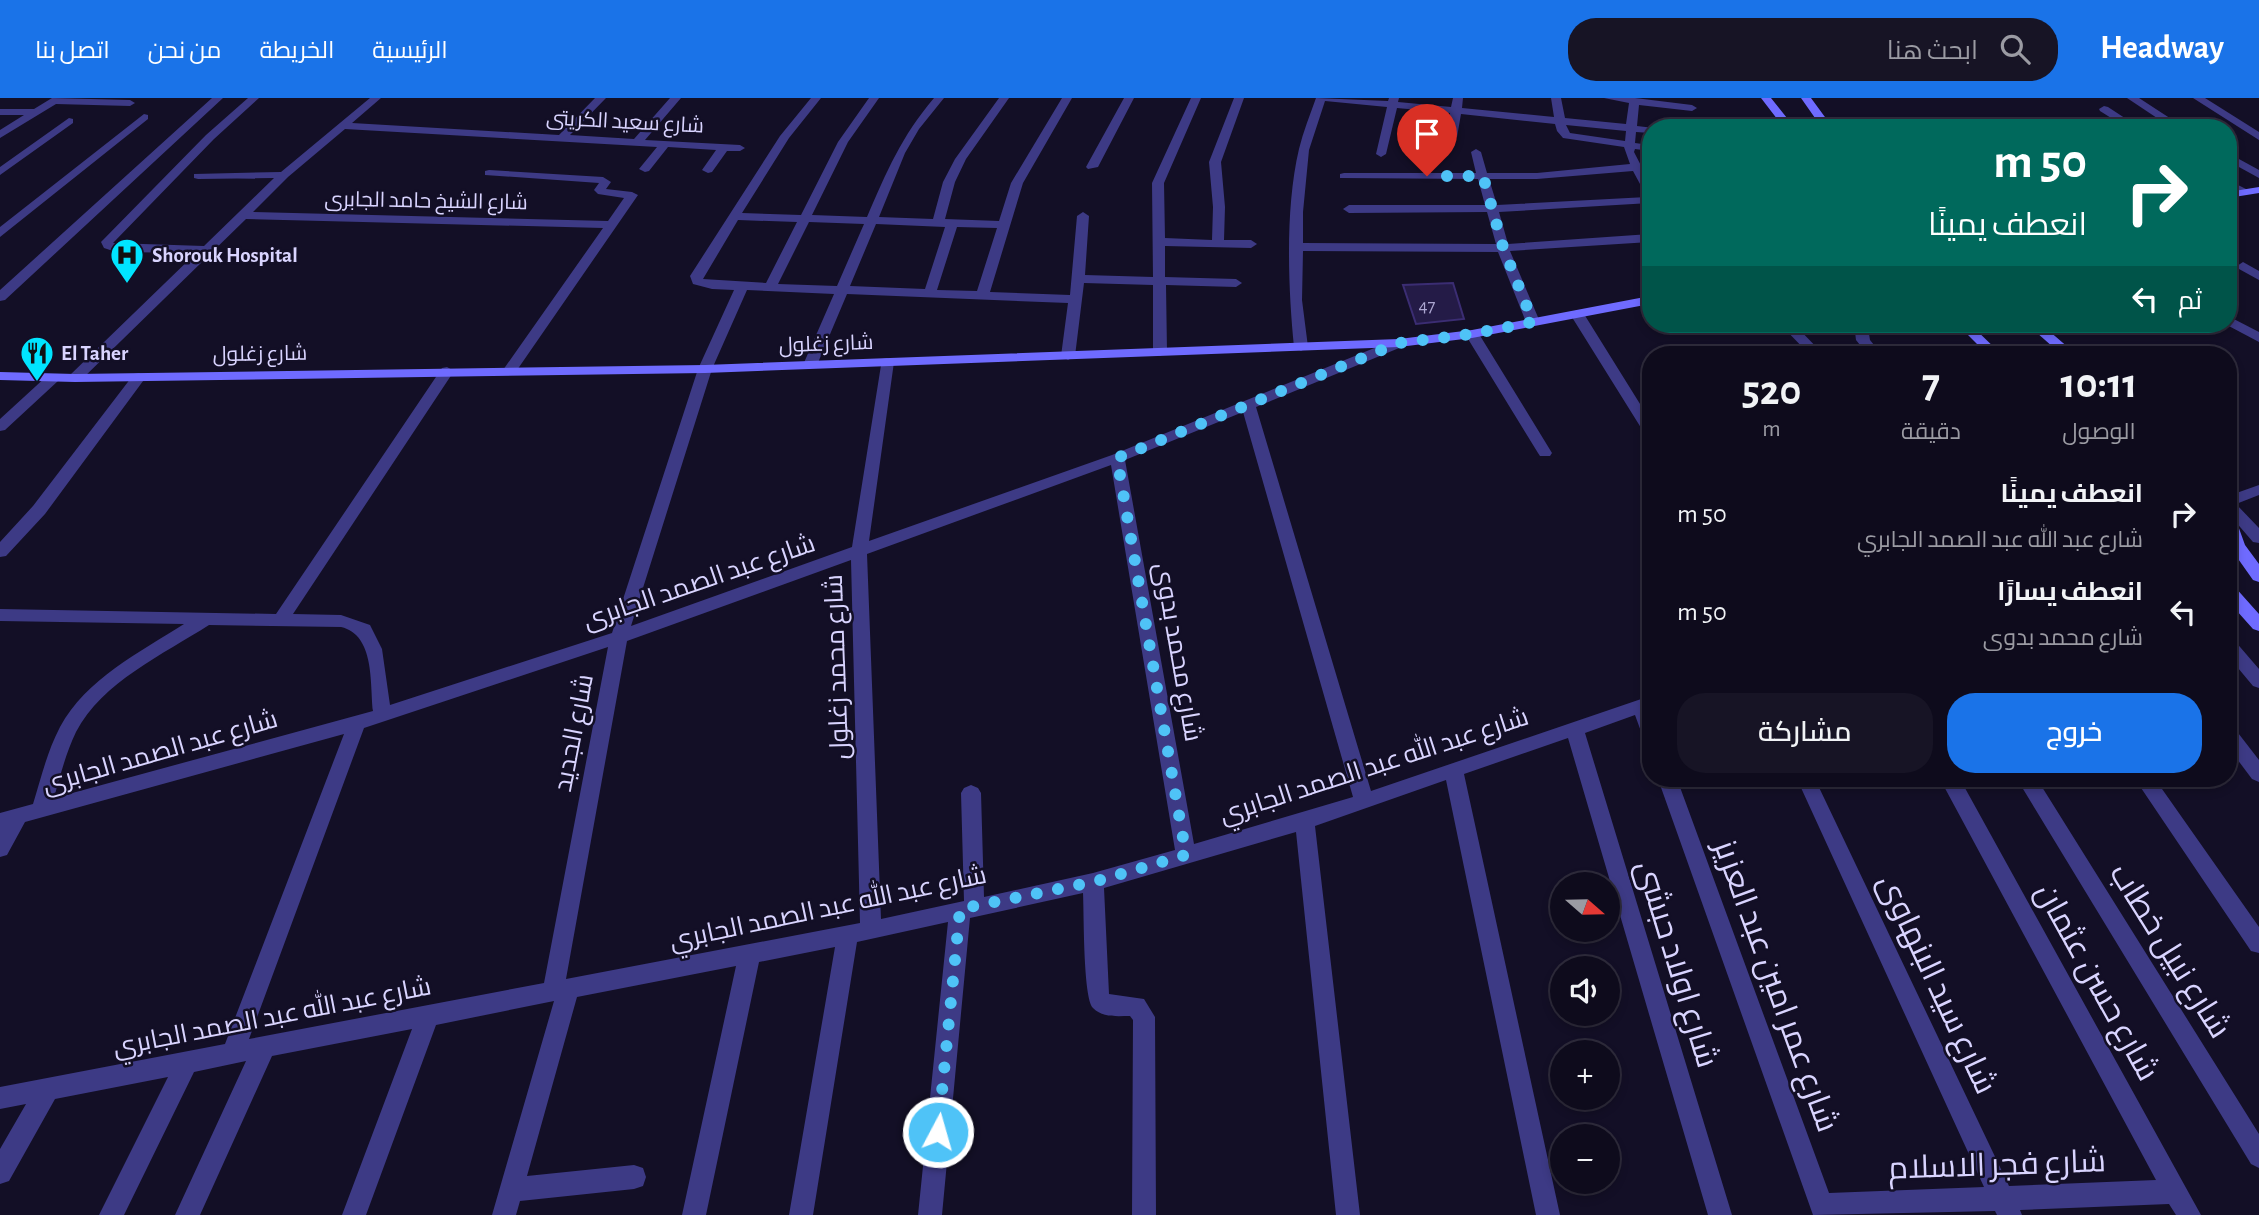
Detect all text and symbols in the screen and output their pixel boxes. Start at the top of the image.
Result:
search box [1568,18,2058,81]
icon: search [1996,30,2034,68]
text: Headway [2100,32,2224,65]
text: ابحث هنا [1887,38,1978,64]
text: اتصل بنا [35,39,110,63]
text: من نحن [148,39,221,63]
text: الخريطة [259,39,334,63]
text: الرئيسية [372,39,448,63]
pin [1397,104,1457,176]
street label: شارع سعيد الكريتى [545,107,704,140]
icon: arrive [1408,115,1446,153]
text: 50 m [1993,138,2087,187]
icon: right [2111,147,2202,238]
street label: شارع الشيخ حامد الجابرى [324,189,528,216]
text: انعطف يمينًا [1928,209,2087,241]
hospital icon: Shorouk Hospital [108,236,146,285]
place label: Shorouk Hospital [152,245,298,266]
icon: left [2126,280,2164,318]
text: ثم [2178,288,2202,314]
house number: 47 [1418,297,1436,316]
street label: شارع زغلول [778,332,874,359]
restaurant icon: El Taher [18,334,56,383]
place label: El Taher [61,343,129,364]
street label: شارع زغلول [212,343,308,368]
text: 7 [1922,363,1940,405]
text: 10:11 [2061,363,2137,405]
text: 520 [1742,370,1801,412]
text: m [1762,418,1781,441]
text: دقيقة [1901,421,1961,444]
text: الوصول [2062,421,2136,444]
text: انعطف يمينًا [2000,481,2143,507]
icon: right [2164,495,2202,533]
text: 50 m [1677,501,1727,527]
text: شارع عبد الله عبد الصمد الجابري [1857,529,2143,552]
street label: شارع عبد الصمد الجابرى [580,530,819,637]
street label: شارع محمد بدوى [1147,561,1207,744]
street label: شارع محمد زغلول [821,574,856,760]
text: انعطف يسارًا [1997,579,2143,605]
icon: left [2164,593,2202,631]
text: 50 m [1677,599,1727,625]
text: شارع محمد بدوى [1983,627,2143,650]
street label: شارع الجديد [550,672,601,795]
button: مشاركة [1677,693,1933,773]
button: خروج [1947,693,2202,773]
street label: شارع عبد الله عبد الصمد الجابري [1215,699,1534,834]
street label: شارع عبد الصمد الجابرى [39,706,281,801]
street label: شارع عمر امين عبد العزيز [1703,834,1844,1138]
street label: شارع عبد الله عبد الصمد الجابري [666,857,990,960]
street label: شارع اولاد حبشى [1626,857,1724,1073]
street label: شارع نبيل خطاب [2100,858,2236,1046]
street label: شارع سيد البنهاوى [1868,869,2002,1101]
north arrow [1550,872,1620,942]
map controls [1550,872,1620,1194]
street label: شارع حسن عثمان [2025,878,2164,1089]
button: sound [1550,956,1620,1026]
street label: شارع عبد الله عبد الصمد الجابري [110,968,434,1067]
button: + [1550,1040,1620,1110]
position arrow [901,1095,975,1169]
button: − [1550,1124,1620,1194]
street label: شارع فجر الاسلام [1887,1145,2107,1190]

